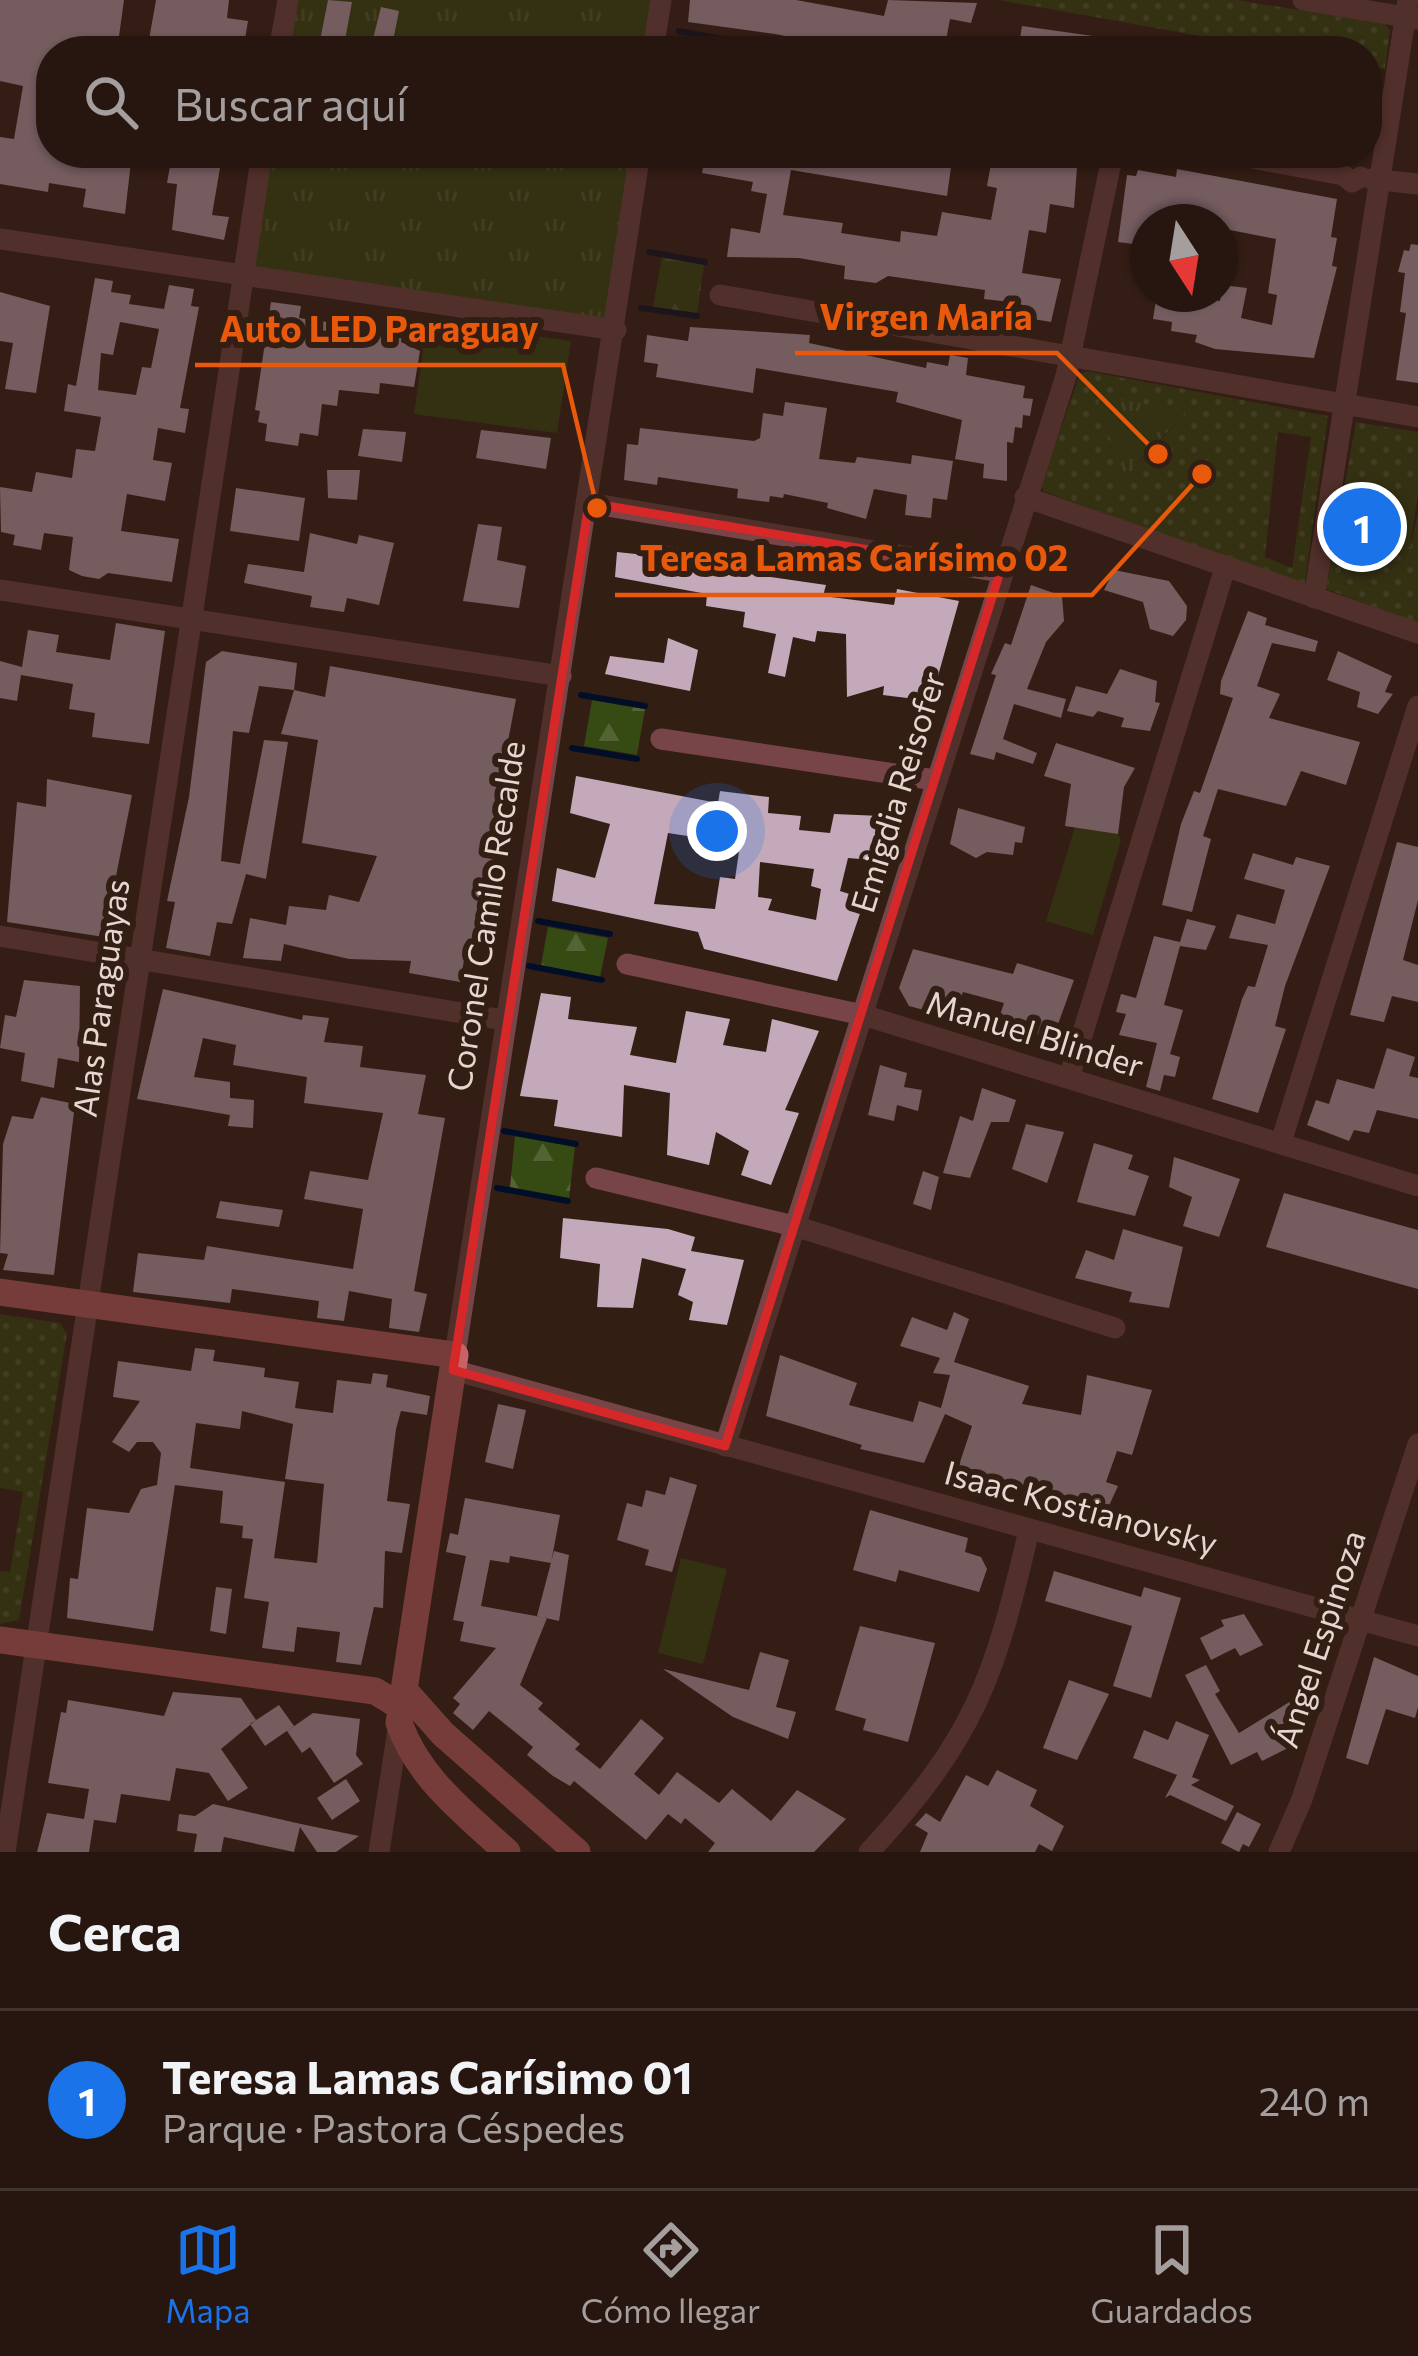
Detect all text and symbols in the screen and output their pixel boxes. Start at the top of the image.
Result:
search box [36,36,1382,168]
icon: search [78,69,144,135]
text: Buscar aquí [174,75,408,130]
north arrow [1130,204,1238,312]
callout: Virgen María [795,281,1057,353]
callout: Auto LED Paraguay [195,293,563,365]
text: Virgen María [819,293,1033,337]
text: Auto LED Paraguay [219,305,539,349]
pin: 1 [1323,482,1401,572]
callout: Teresa Lamas Carísimo 02 [615,523,1092,595]
text: Teresa Lamas Carísimo 02 [640,534,1068,578]
street label: Emigdia Reisofer [840,666,953,917]
street label: Coronel Camilo Recalde [437,738,532,1094]
your location [687,801,747,861]
street label: Alas Paraguayas [63,876,137,1119]
street label: Manuel Blinder [922,980,1149,1085]
street label: Isaac Kostianovsky [941,1450,1222,1563]
street label: Ángel Espinoza [1264,1525,1373,1752]
text: Cerca [48,1899,182,1962]
text: Teresa Lamas Carísimo 01 [162,2048,693,2103]
text: 1 [78,2076,96,2124]
text: 240 m [1259,2076,1370,2124]
text: Parque · Pastora Céspedes [162,2103,625,2151]
tab: Mapa [165,2217,250,2330]
tab: Cómo llegar [581,2217,760,2330]
tab: Guardados [1091,2217,1253,2330]

